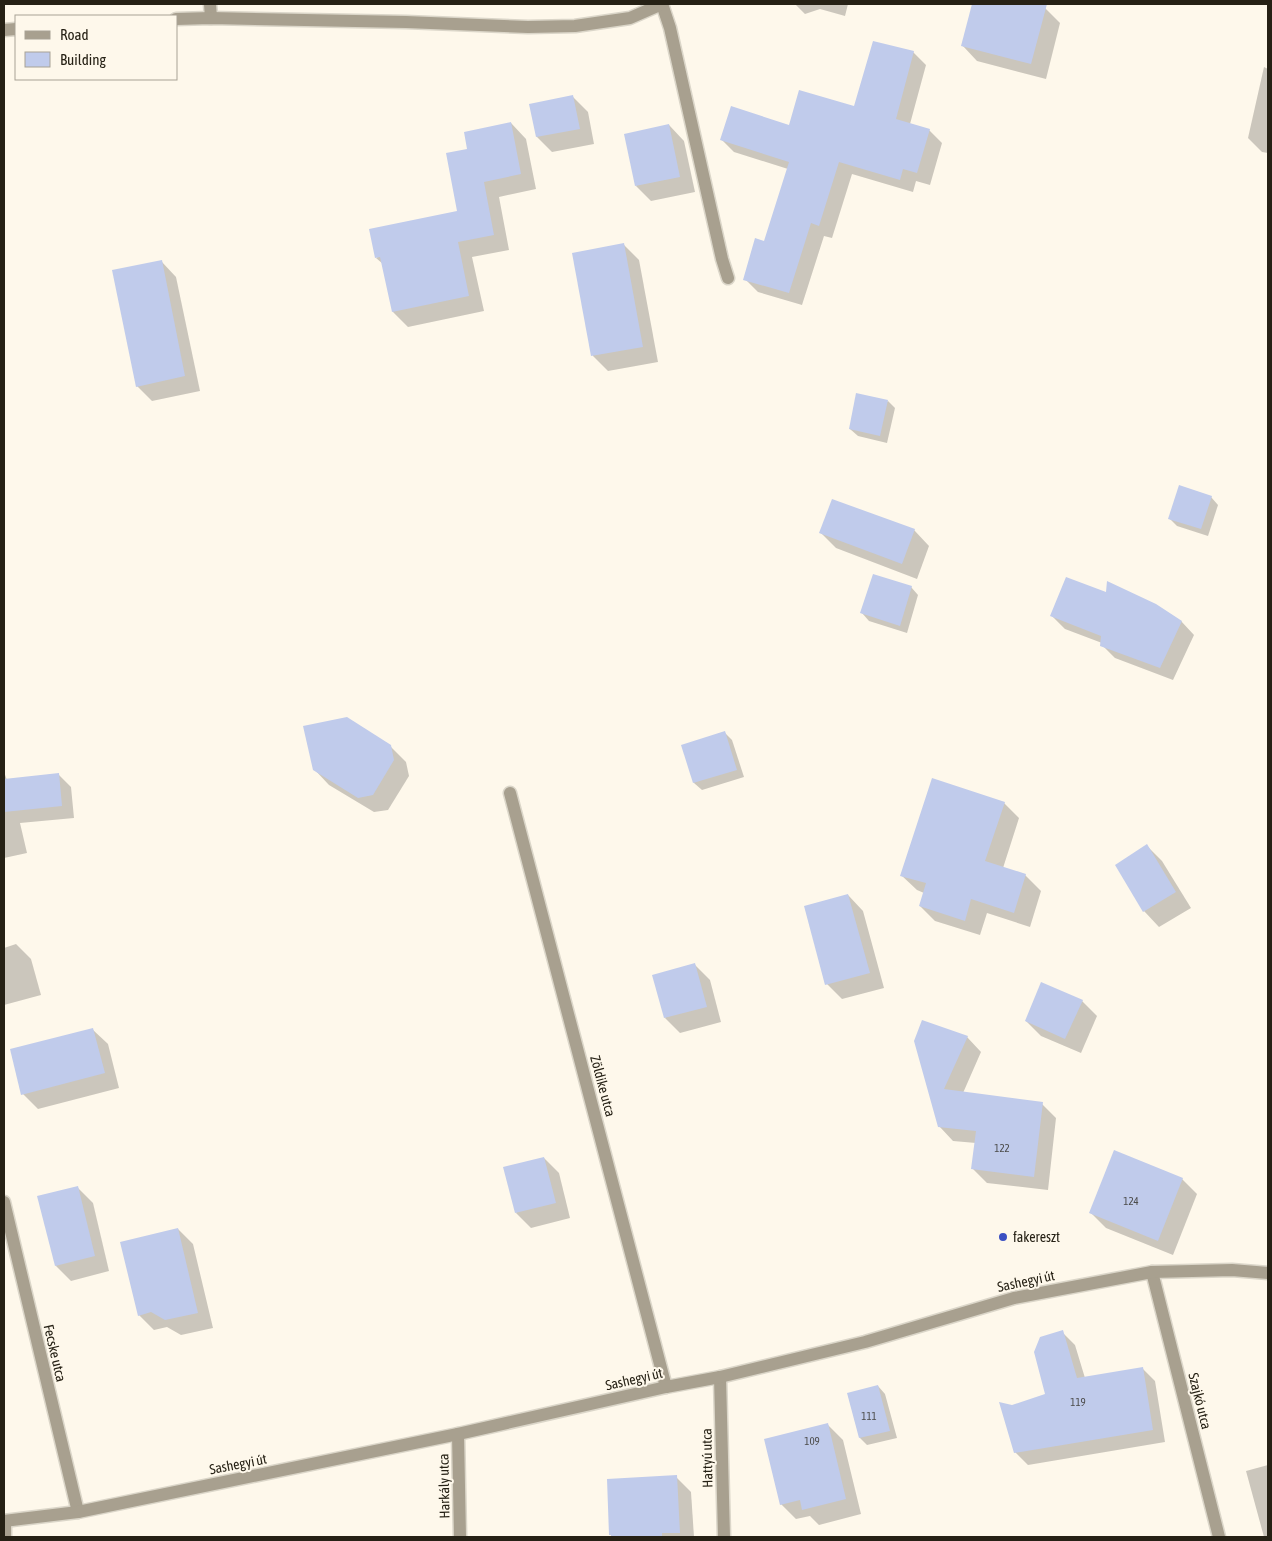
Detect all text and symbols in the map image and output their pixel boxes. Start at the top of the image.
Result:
legend [15,15,178,80]
text: Road [60,26,89,43]
text: Building [60,51,106,68]
street label: Zöldike utca [587,1054,619,1118]
house number: 122 [994,1142,1010,1154]
house number: 124 [1123,1195,1139,1207]
place label: fakereszt [1013,1229,1060,1245]
marker: fakereszt [997,1231,1009,1243]
street label: Sashegyi út [996,1267,1056,1295]
street label: Fecske utca [41,1323,69,1383]
street label: Sashegyi út [604,1365,664,1393]
street label: Szajkó utca [1185,1371,1215,1431]
house number: 119 [1070,1396,1086,1408]
house number: 111 [861,1410,877,1422]
street label: Hattyú utca [698,1428,716,1488]
house number: 109 [804,1435,820,1447]
street label: Sashegyi út [208,1451,268,1477]
street label: Harkály utca [435,1453,453,1519]

